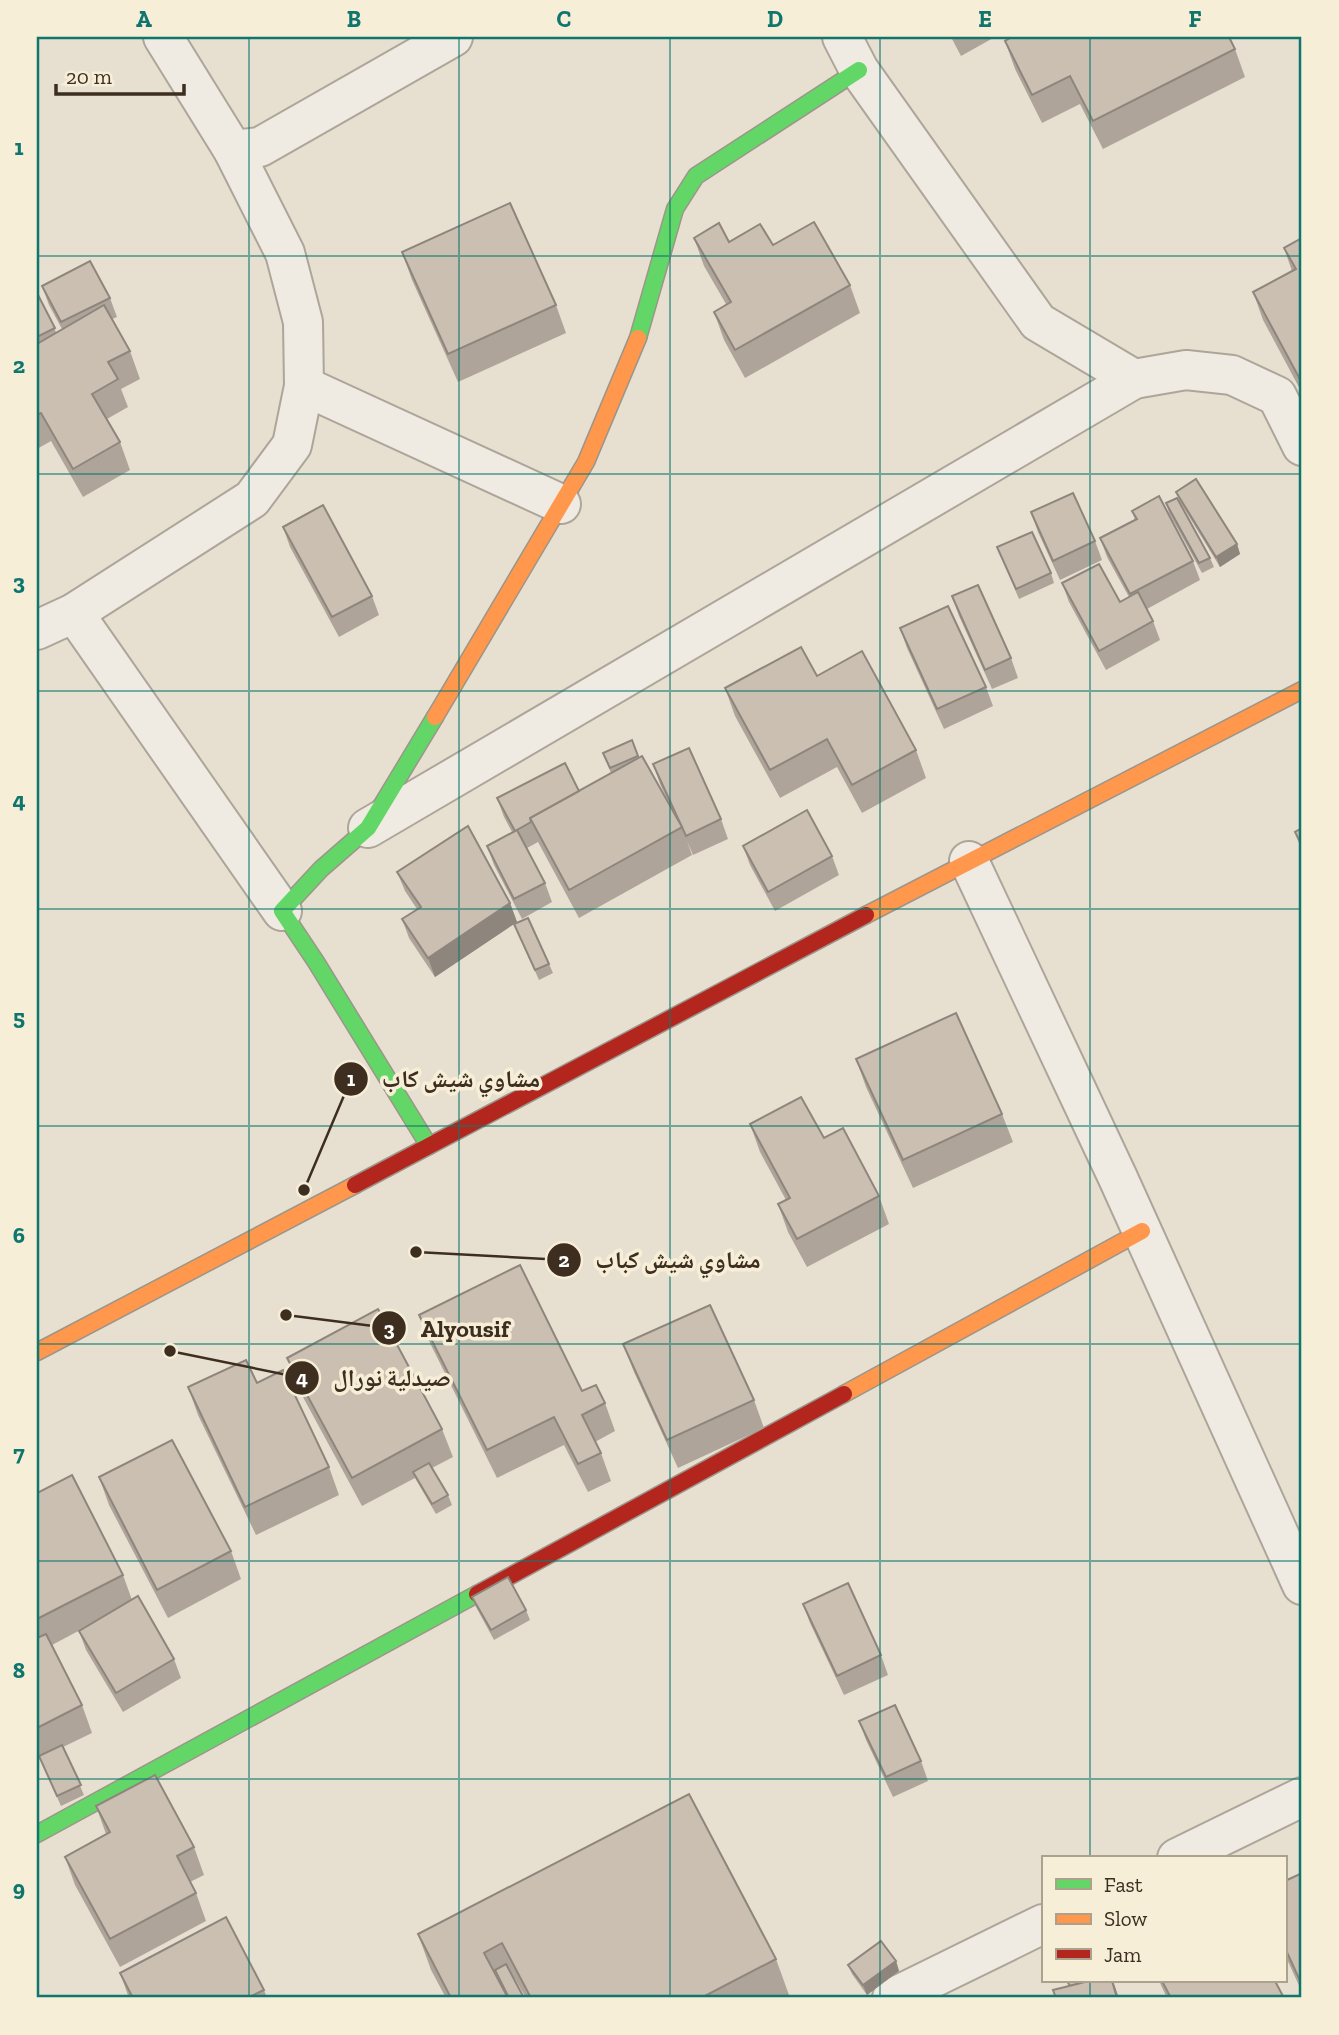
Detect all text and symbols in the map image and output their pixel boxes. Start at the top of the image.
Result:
text: A [136,5,152,33]
text: B [347,5,361,33]
text: C [557,5,571,33]
text: D [767,5,783,33]
text: E [978,5,992,33]
text: F [1188,5,1202,33]
scale bar [56,52,184,96]
text: 20 m [66,64,112,89]
text: 1 [14,133,24,161]
text: 2 [13,351,25,379]
text: 3 [13,568,25,596]
text: 4 [12,786,26,814]
text: 5 [13,1003,25,1031]
callout: مشاوي شيش كاب [333,1057,555,1102]
text: مشاوي شيش كاب [382,1064,540,1098]
text: 1 [347,1066,356,1091]
text: 6 [13,1221,25,1249]
callout: مشاوي شيش كباب [546,1237,774,1282]
text: مشاوي شيش كباب [595,1245,761,1279]
text: 2 [558,1247,570,1272]
callout: Alyousif [371,1306,523,1351]
text: Alyousif [421,1314,512,1343]
text: 3 [383,1316,395,1341]
callout: صيدلية نورال [284,1355,465,1400]
text: صيدلية نورال [333,1363,451,1392]
text: 4 [296,1365,308,1390]
text: 7 [13,1439,25,1467]
text: 8 [13,1656,25,1684]
legend [1042,1856,1286,1982]
text: Fast [1104,1872,1143,1897]
text: 9 [13,1874,25,1902]
text: Slow [1104,1906,1147,1931]
text: Jam [1104,1942,1141,1967]

